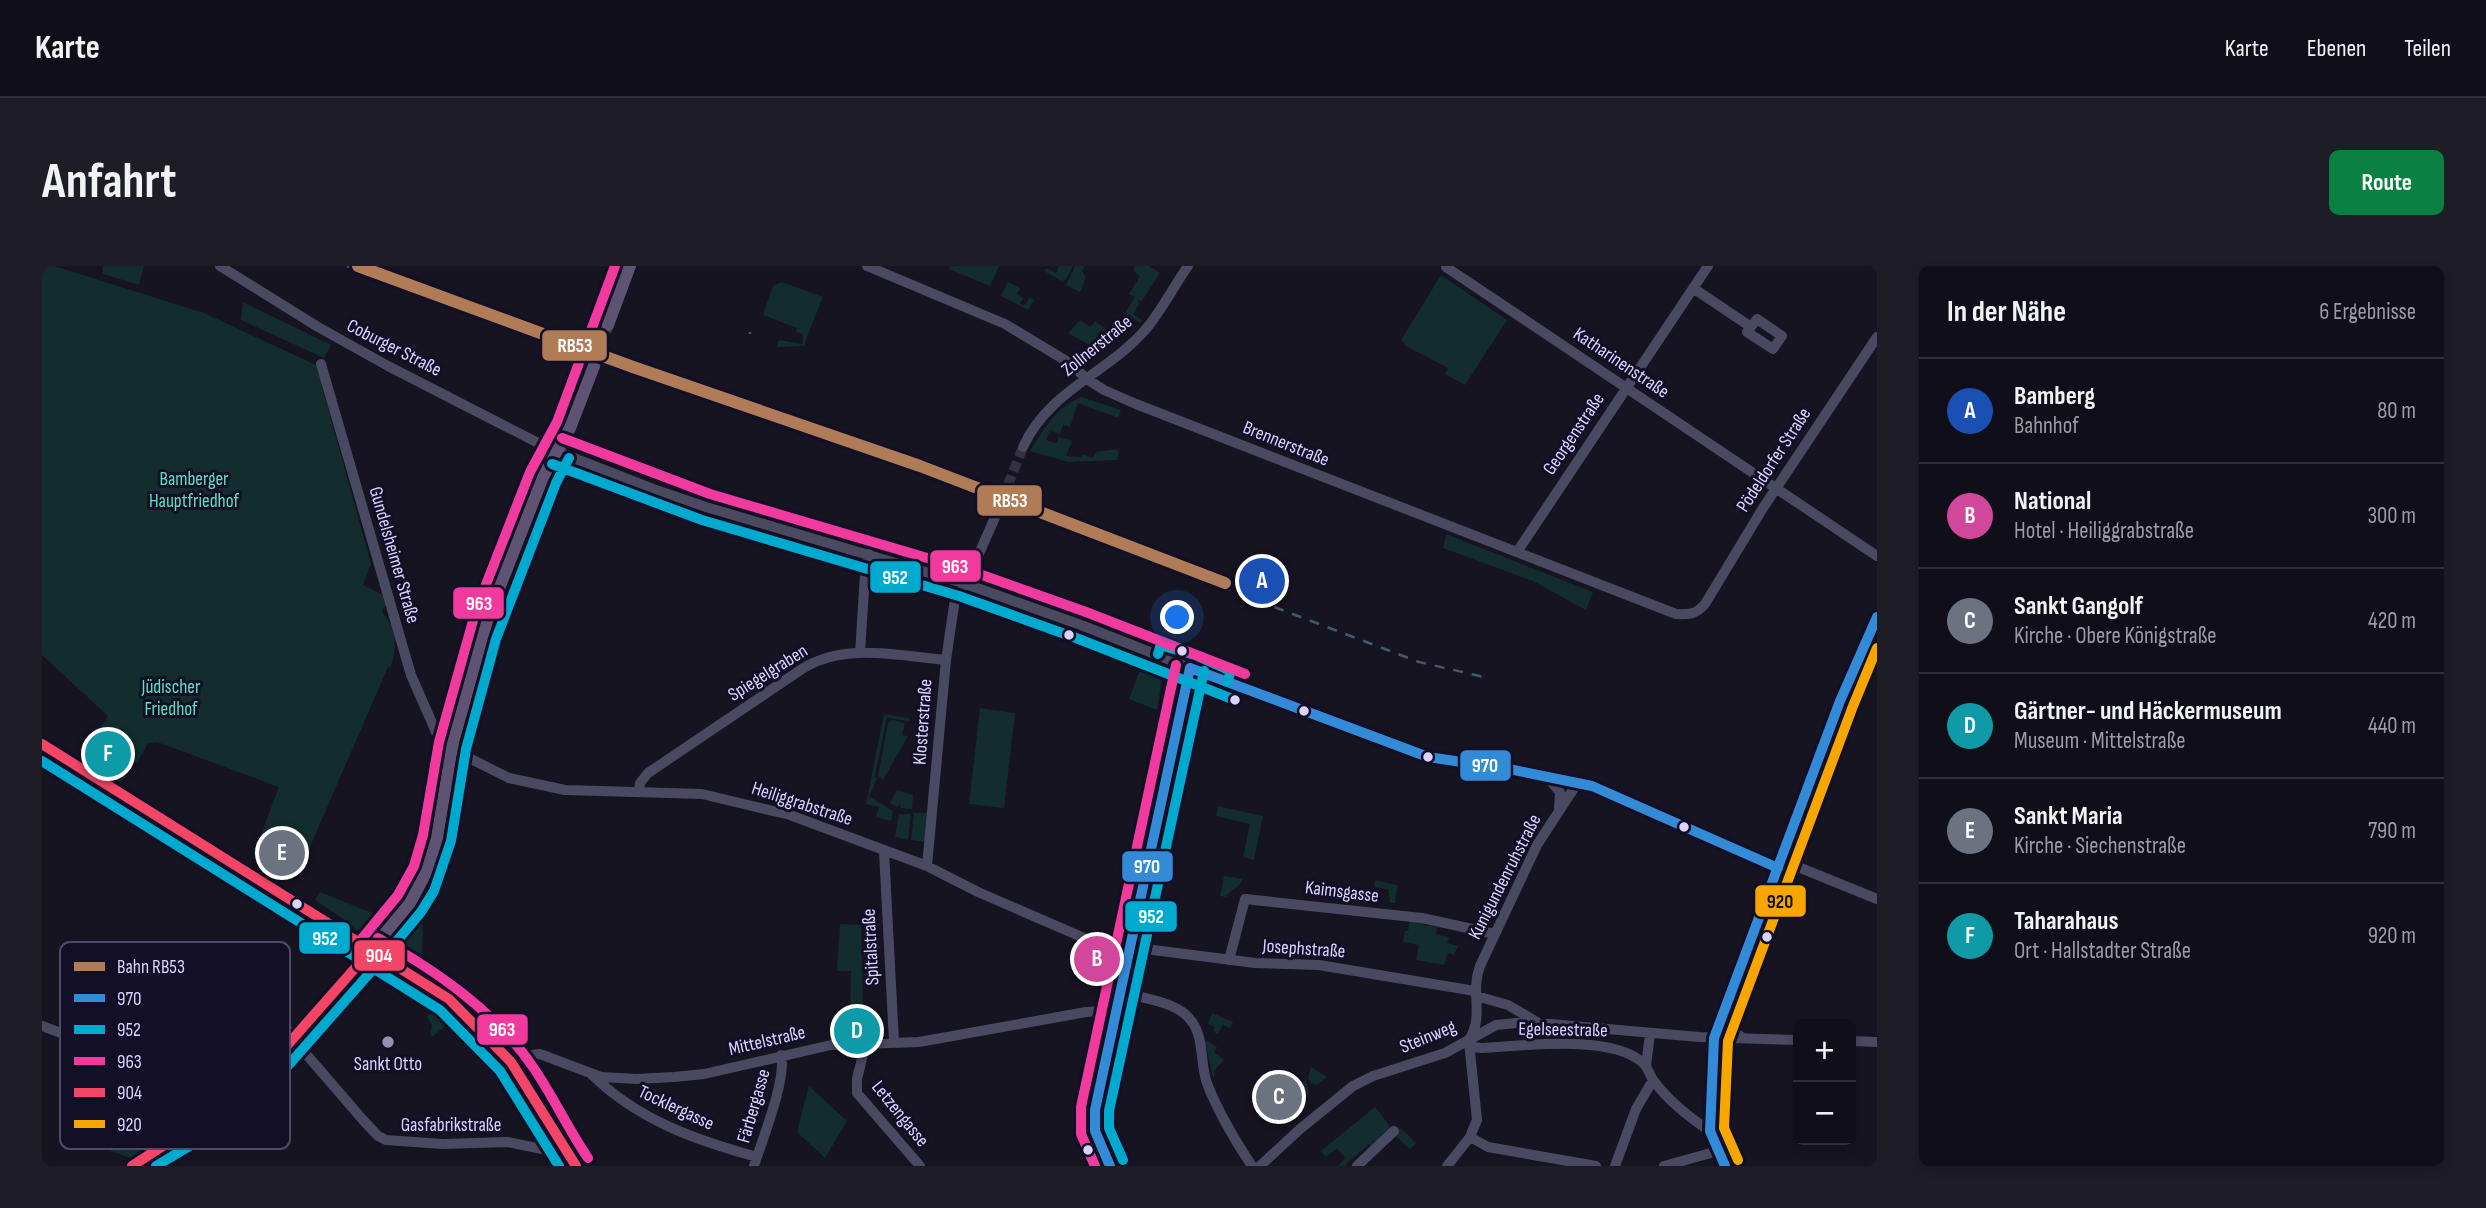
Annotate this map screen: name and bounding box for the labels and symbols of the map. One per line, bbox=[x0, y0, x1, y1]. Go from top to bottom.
street label: Zollnerstraße bbox=[1057, 311, 1137, 381]
street label: Coburger Straße bbox=[343, 314, 445, 382]
street label: Katharinenstraße bbox=[1569, 323, 1673, 403]
line badge: RB53 bbox=[541, 329, 608, 362]
text: RB53 bbox=[557, 335, 593, 358]
street label: Georgenstraße bbox=[1538, 389, 1610, 479]
street label: Pödeldorfer Straße bbox=[1732, 404, 1816, 516]
street label: Brennerstraße bbox=[1239, 416, 1333, 472]
park label: Bamberger Hauptfriedhof bbox=[149, 468, 240, 513]
street label: Gundelsheimer Straße bbox=[363, 484, 425, 626]
line badge: RB53 bbox=[976, 484, 1043, 517]
text: RB53 bbox=[992, 490, 1028, 513]
line badge: 963 bbox=[929, 549, 982, 583]
pin: A bbox=[1239, 555, 1285, 607]
text: 963 bbox=[942, 556, 968, 579]
line badge: 952 bbox=[869, 560, 922, 594]
text: 952 bbox=[882, 567, 908, 590]
line badge: 963 bbox=[452, 586, 505, 620]
text: 963 bbox=[466, 593, 492, 616]
your location bbox=[1160, 600, 1194, 634]
unlabelled marker bbox=[1062, 628, 1076, 642]
street label: Spiegelgraben bbox=[724, 640, 812, 706]
unlabelled marker bbox=[1175, 644, 1189, 658]
park label: Jüdischer Friedhof bbox=[141, 676, 201, 721]
street label: Klosterstraße bbox=[909, 678, 937, 766]
unlabelled marker bbox=[1228, 693, 1242, 707]
unlabelled marker bbox=[1297, 704, 1311, 718]
pin: F bbox=[85, 728, 131, 780]
line badge: 970 bbox=[1459, 749, 1512, 782]
unlabelled marker bbox=[1421, 750, 1435, 764]
text: 970 bbox=[1472, 755, 1498, 778]
street label: Heiliggrabstraße bbox=[749, 777, 855, 831]
street label: Kunigundenruhstraße bbox=[1464, 811, 1546, 943]
unlabelled marker bbox=[1677, 820, 1691, 834]
pin: E bbox=[259, 827, 305, 879]
line badge: 970 bbox=[1121, 850, 1174, 883]
text: 970 bbox=[1134, 856, 1160, 879]
street label: Kaimsgasse bbox=[1304, 876, 1380, 908]
line badge: 920 bbox=[1754, 884, 1807, 918]
text: 920 bbox=[1767, 891, 1793, 914]
unlabelled marker bbox=[290, 897, 304, 911]
line badge: 952 bbox=[1124, 900, 1178, 933]
text: 952 bbox=[1138, 906, 1164, 929]
street label: Spitalstraße bbox=[858, 908, 884, 986]
line badge: 952 bbox=[298, 921, 351, 955]
text: 952 bbox=[312, 928, 338, 951]
unlabelled marker bbox=[1760, 930, 1774, 944]
pin: B bbox=[1074, 933, 1120, 985]
street label: Josephstraße bbox=[1261, 935, 1346, 963]
line badge: 904 bbox=[353, 939, 406, 972]
legend bbox=[60, 942, 290, 1149]
text: 904 bbox=[366, 945, 393, 968]
text: Bahn RB53 bbox=[117, 956, 185, 979]
text: 970 bbox=[117, 988, 141, 1011]
pin: D bbox=[834, 1005, 880, 1057]
line badge: 963 bbox=[476, 1013, 529, 1046]
street label: Steinweg bbox=[1396, 1015, 1460, 1059]
street label: Egelseestraße bbox=[1518, 1018, 1608, 1042]
text: 952 bbox=[117, 1019, 141, 1042]
text: 963 bbox=[489, 1019, 515, 1042]
street label: Mittelstraße bbox=[726, 1021, 808, 1061]
marker: Sankt Otto bbox=[380, 1034, 396, 1050]
text: 963 bbox=[117, 1051, 142, 1074]
place label: Sankt Otto bbox=[354, 1053, 422, 1076]
street label: Färbergasse bbox=[732, 1066, 776, 1146]
pin: C bbox=[1256, 1071, 1302, 1123]
street label: Letzengasse bbox=[866, 1076, 934, 1152]
street label: Tocklergasse bbox=[634, 1080, 718, 1136]
text: 904 bbox=[117, 1082, 142, 1105]
text: 920 bbox=[117, 1114, 142, 1137]
street label: Gasfabrikstraße bbox=[401, 1114, 501, 1137]
unlabelled marker bbox=[1081, 1143, 1095, 1157]

